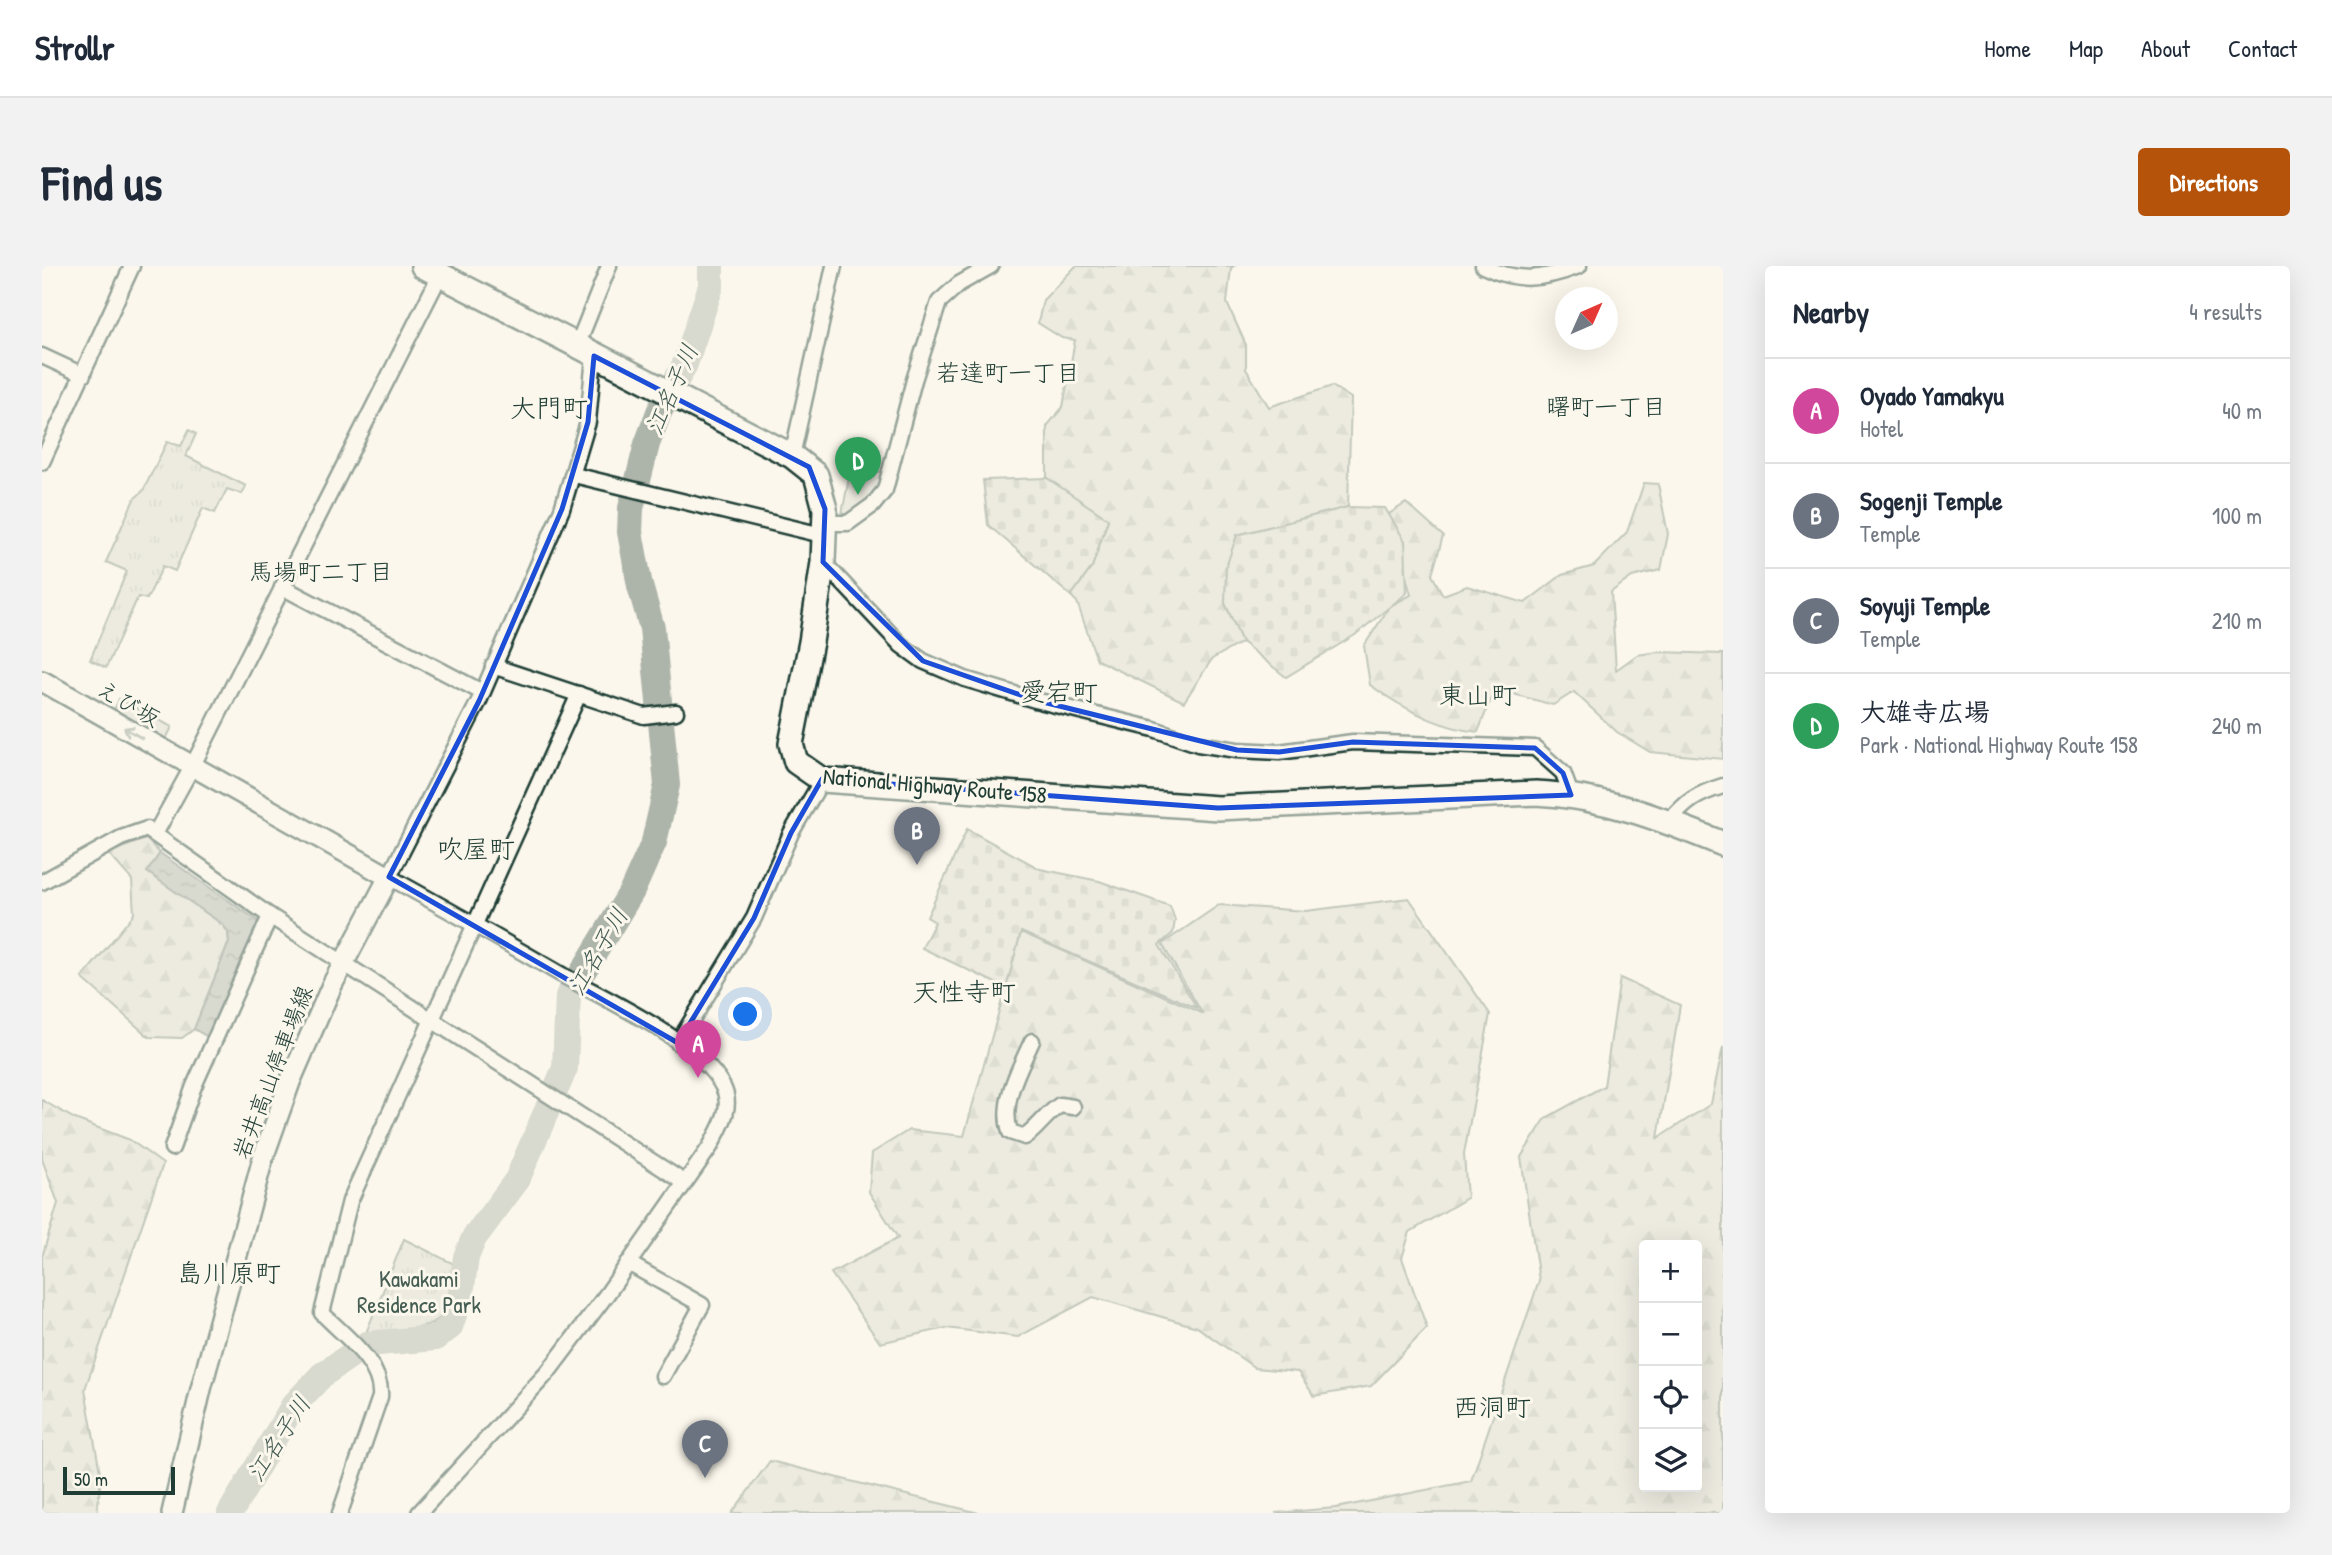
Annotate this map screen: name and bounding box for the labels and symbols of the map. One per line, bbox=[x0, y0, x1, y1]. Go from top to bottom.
north arrow bbox=[1555, 287, 1618, 350]
water label: 江名子川 bbox=[637, 339, 705, 439]
district label: 若達町一丁目 bbox=[936, 356, 1080, 388]
district label: 大門町 bbox=[510, 390, 588, 425]
district label: 曙町一丁目 bbox=[1546, 390, 1666, 422]
pin: D bbox=[835, 437, 881, 495]
district label: 馬場町二丁目 bbox=[249, 555, 393, 587]
street label: えび坂 bbox=[92, 672, 166, 734]
district label: 愛宕町 bbox=[1020, 674, 1098, 709]
district label: 東山町 bbox=[1439, 677, 1517, 712]
one-way arrow bbox=[123, 726, 144, 739]
street label: National Highway Route 158 bbox=[822, 760, 1048, 810]
pin: B bbox=[894, 807, 940, 865]
district label: 吹屋町 bbox=[437, 831, 515, 866]
water label: 江名子川 bbox=[559, 901, 635, 1001]
district label: 天性寺町 bbox=[912, 974, 1016, 1009]
street label: 岩井高山停車場線 bbox=[225, 981, 319, 1163]
your location bbox=[728, 997, 762, 1031]
pin: A bbox=[675, 1020, 721, 1078]
district label: 島川原町 bbox=[177, 1255, 281, 1290]
park label: Kawakami Residence Park bbox=[357, 1263, 481, 1320]
water label: 江名子川 bbox=[238, 1389, 318, 1487]
district label: 西洞町 bbox=[1453, 1389, 1531, 1424]
pin: C bbox=[682, 1420, 728, 1478]
scale bar bbox=[63, 1464, 175, 1496]

